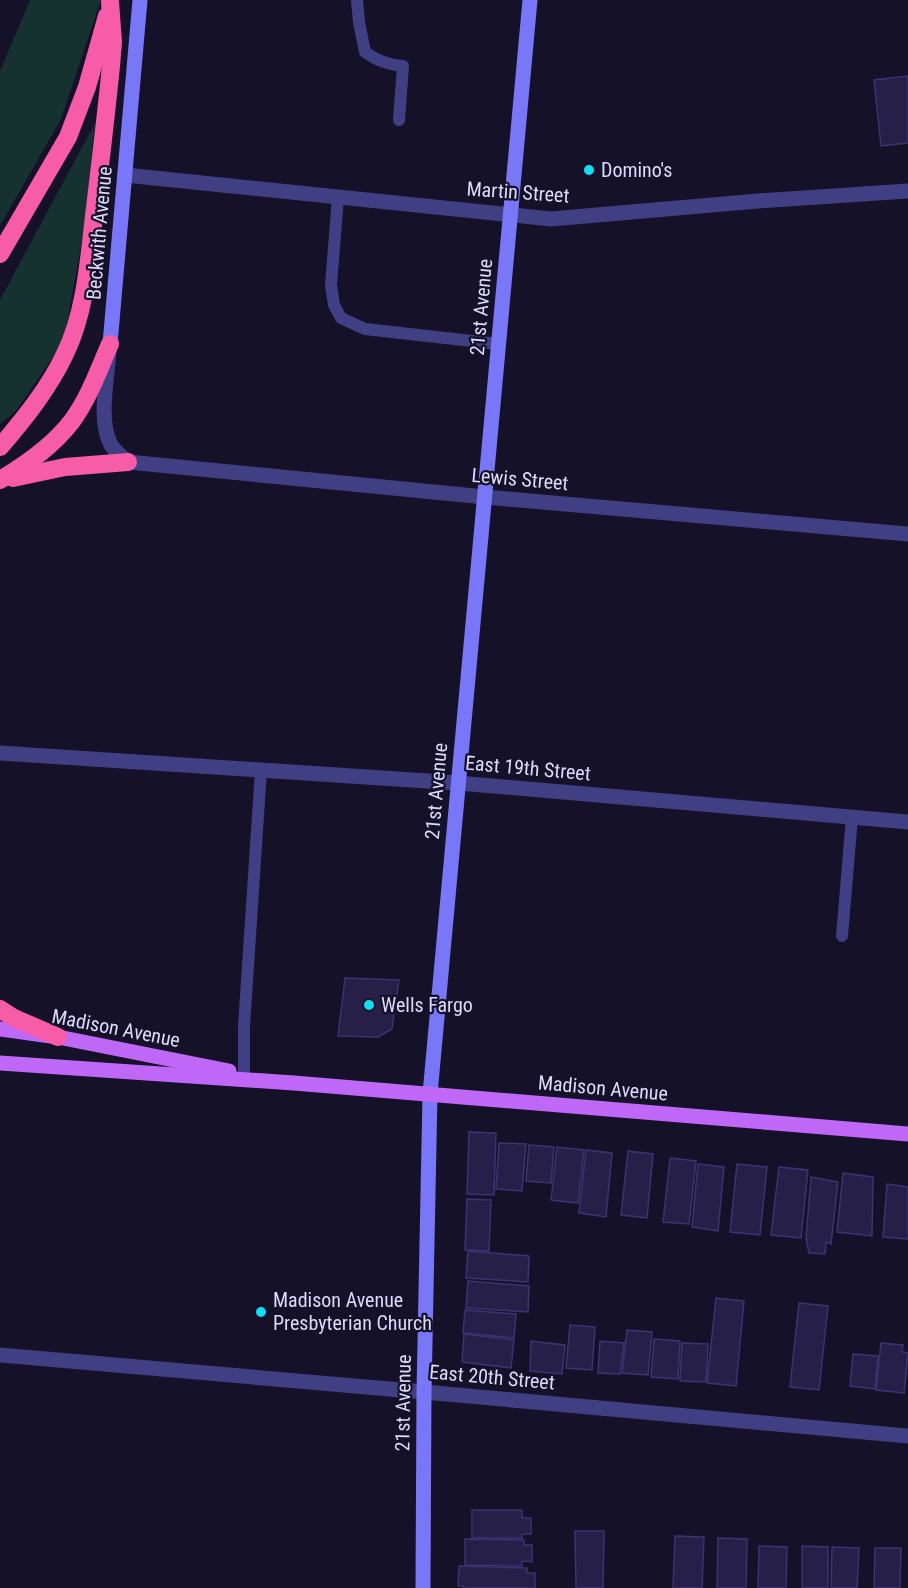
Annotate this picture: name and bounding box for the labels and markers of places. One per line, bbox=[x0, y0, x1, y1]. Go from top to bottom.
place label: Domino's bbox=[601, 158, 672, 182]
marker: Domino's bbox=[582, 163, 596, 177]
place label: Wells Fargo bbox=[381, 993, 473, 1017]
marker: Wells Fargo bbox=[362, 998, 376, 1012]
place label: Madison Avenue Presbyterian Church bbox=[273, 1288, 432, 1335]
marker: Madison Avenue Presbyterian Church bbox=[254, 1305, 268, 1319]

